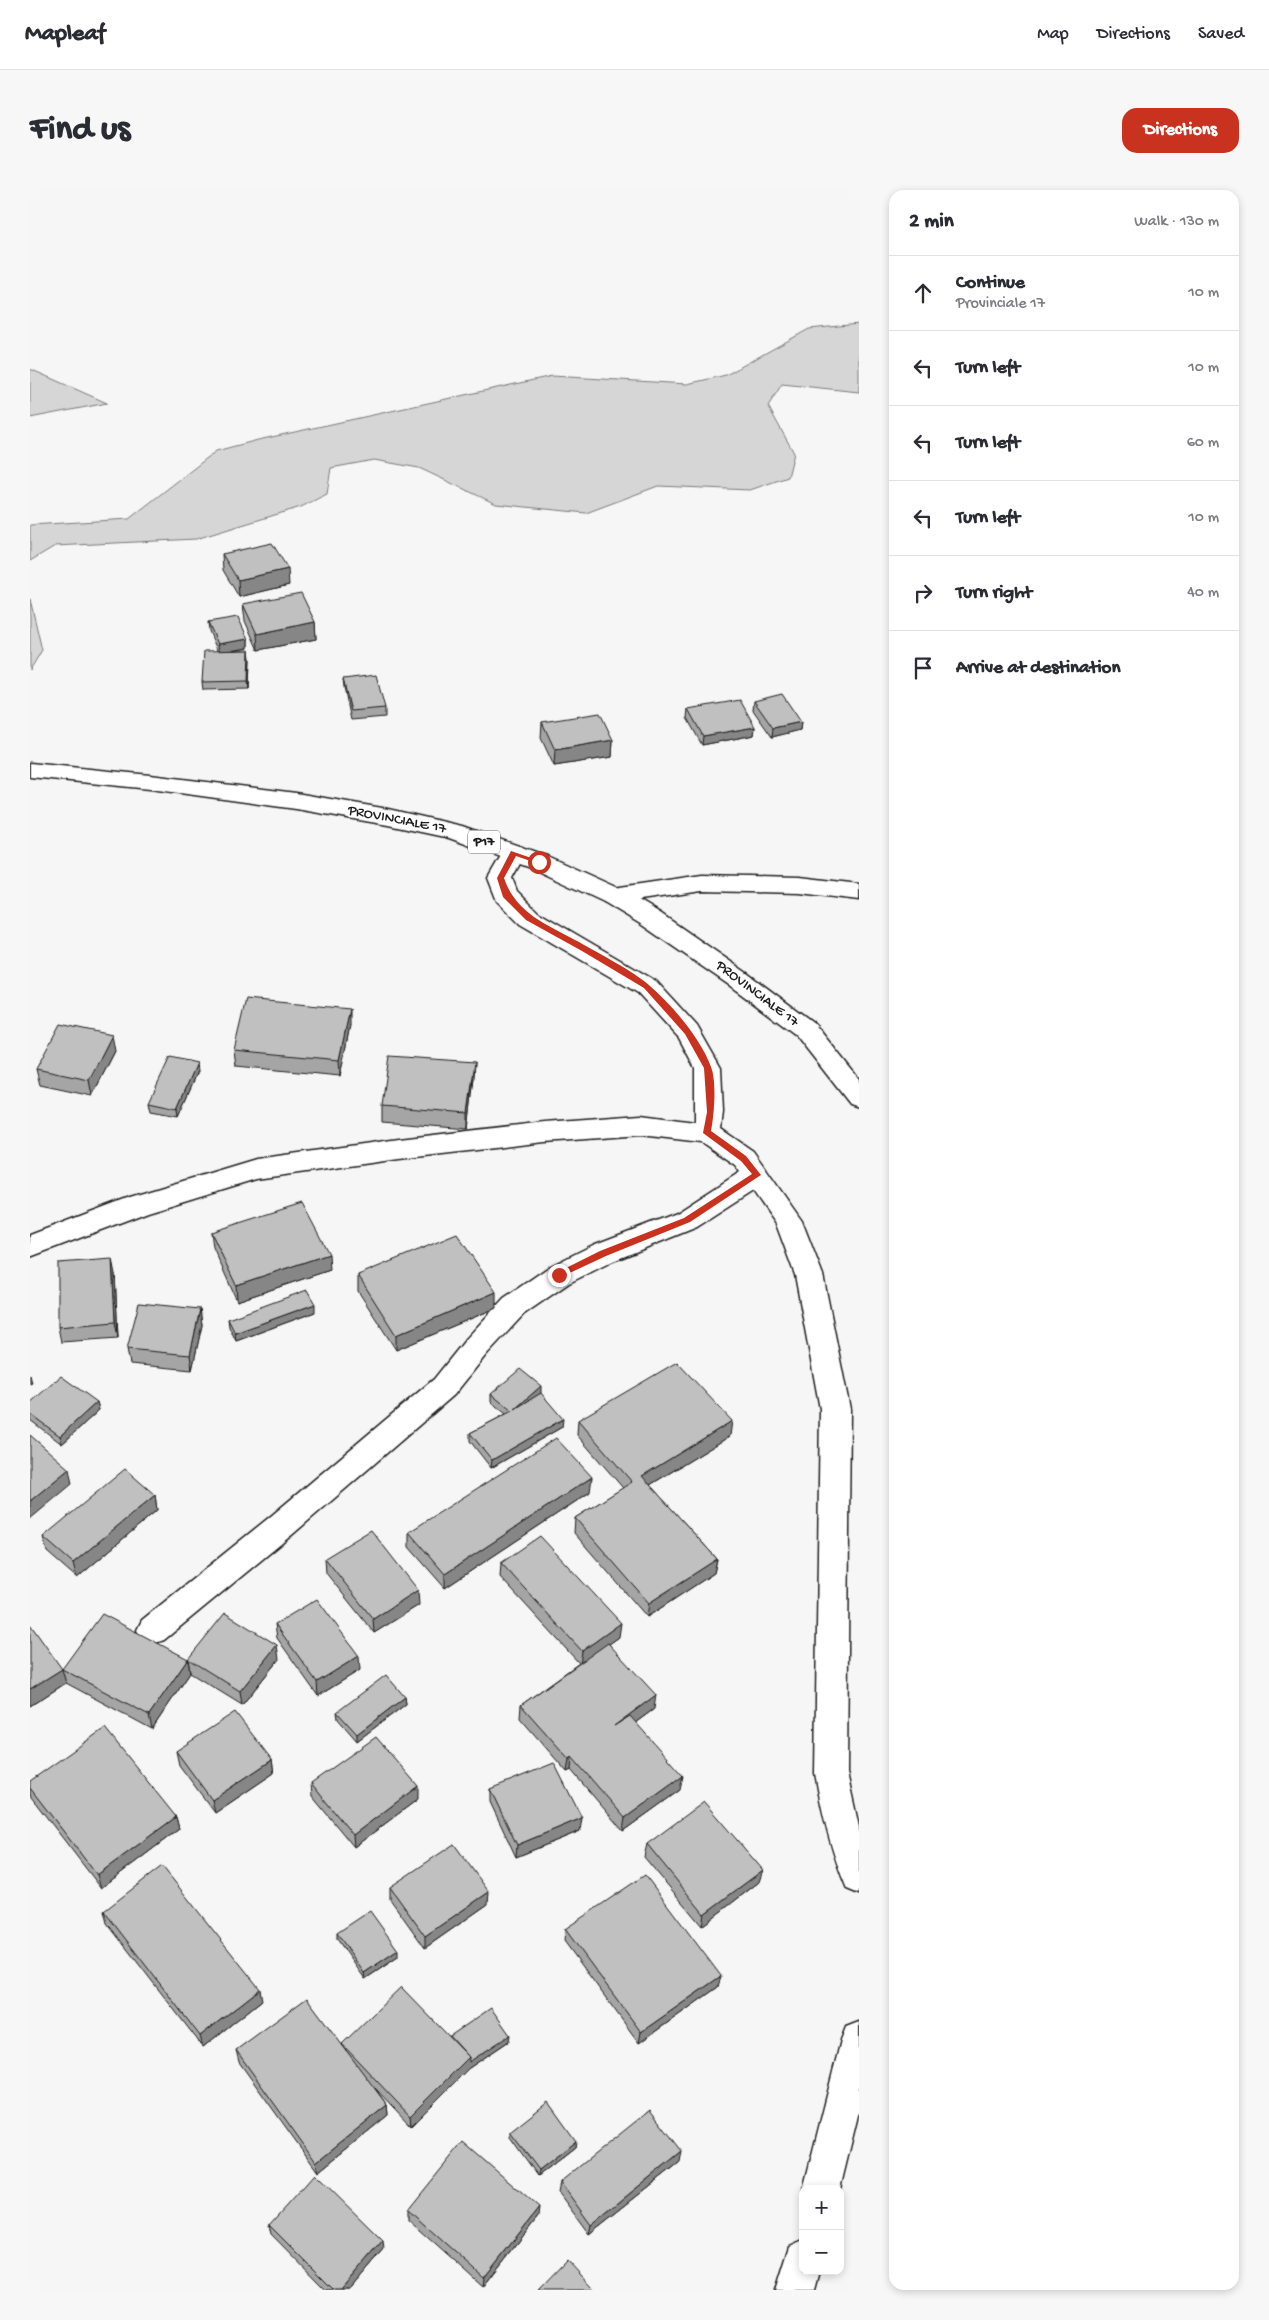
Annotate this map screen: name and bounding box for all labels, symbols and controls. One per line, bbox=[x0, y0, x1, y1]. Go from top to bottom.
text: Mapleaf bbox=[25, 20, 105, 49]
text: Map bbox=[1037, 24, 1069, 45]
text: Directions bbox=[1097, 24, 1170, 45]
text: Saved bbox=[1198, 24, 1244, 45]
button: Directions bbox=[1122, 108, 1239, 153]
text: Find us bbox=[30, 110, 130, 151]
text: 2 min bbox=[909, 210, 954, 235]
text: Walk · 130 m bbox=[1134, 213, 1219, 232]
text: Continue bbox=[956, 272, 1025, 295]
icon: ahead bbox=[909, 279, 937, 307]
text: 10 m bbox=[1188, 284, 1219, 303]
text: Provinciale 17 bbox=[956, 295, 1045, 314]
icon: left bbox=[909, 354, 937, 382]
text: Turn left bbox=[956, 357, 1020, 380]
text: 10 m bbox=[1188, 359, 1219, 378]
icon: left bbox=[909, 429, 937, 457]
text: Turn left bbox=[956, 432, 1020, 455]
text: 60 m bbox=[1187, 434, 1219, 453]
icon: left bbox=[909, 504, 937, 532]
text: Turn left bbox=[956, 507, 1020, 530]
text: 10 m bbox=[1188, 509, 1219, 528]
icon: right bbox=[909, 579, 937, 607]
text: Turn right bbox=[956, 582, 1032, 605]
text: 40 m bbox=[1187, 584, 1219, 603]
icon: arrive bbox=[909, 654, 937, 682]
text: Arrive at destination bbox=[956, 657, 1120, 680]
street label: PROVINCIALE 17 bbox=[345, 801, 449, 839]
road number: P17 bbox=[468, 830, 500, 854]
route start bbox=[528, 851, 551, 874]
street label: PROVINCIALE 17 bbox=[711, 956, 803, 1032]
route end bbox=[548, 1264, 571, 1287]
map controls bbox=[799, 2185, 844, 2275]
button: + bbox=[799, 2185, 844, 2230]
button: − bbox=[799, 2230, 844, 2275]

